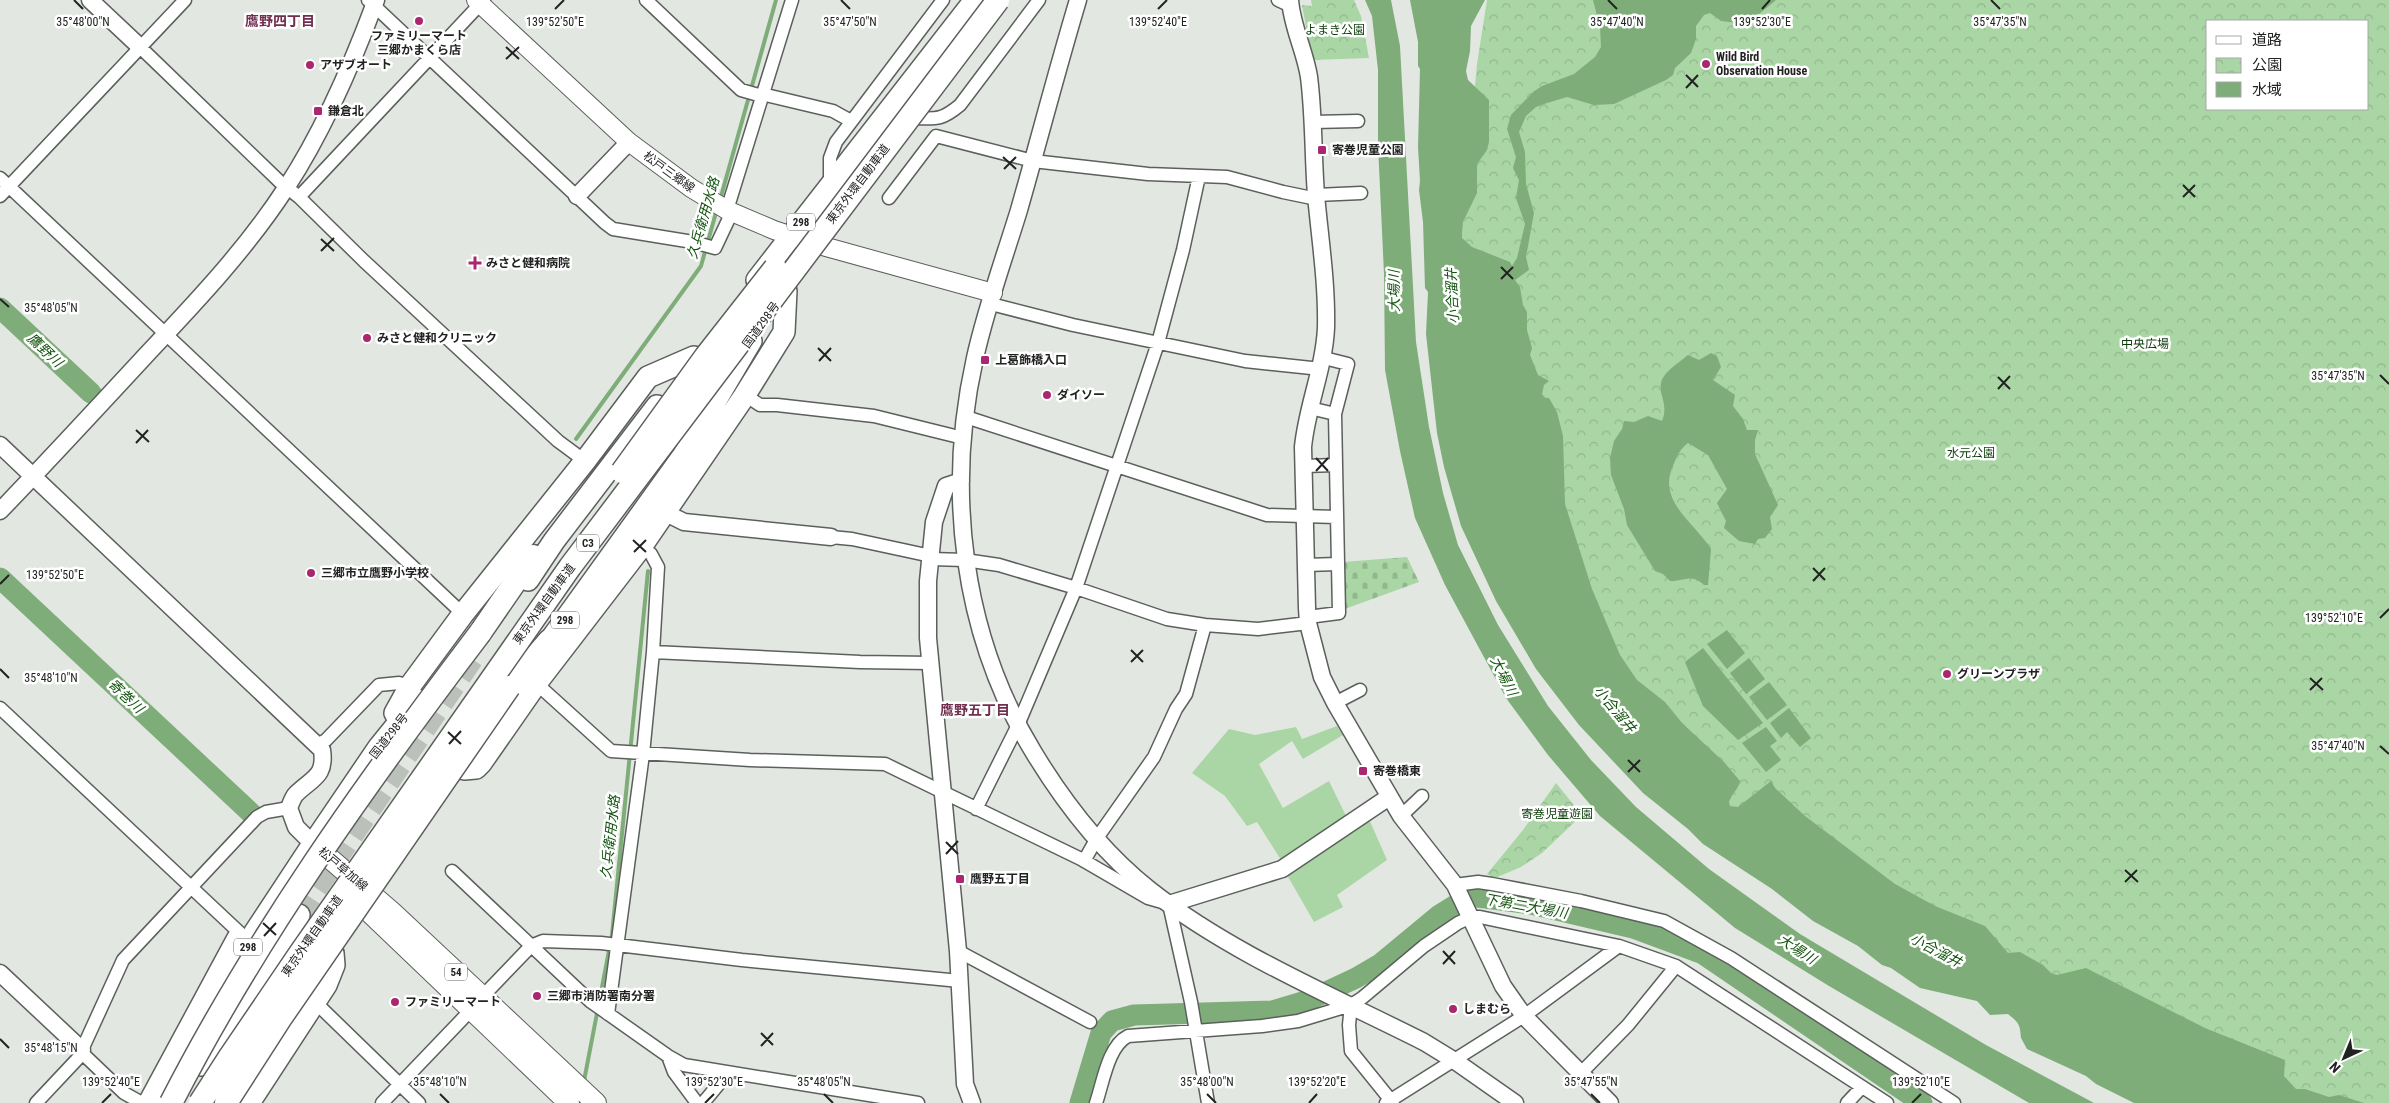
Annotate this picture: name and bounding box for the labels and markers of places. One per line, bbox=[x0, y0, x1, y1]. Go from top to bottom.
marker: ファミリーマート 三郷かまくら店 bbox=[413, 15, 425, 27]
place label: ファミリーマート 三郷かまくら店 bbox=[371, 29, 467, 57]
place label: Wild Bird Observation House bbox=[1716, 50, 1807, 78]
place label: アザブオート bbox=[320, 58, 392, 72]
marker: Wild Bird Observation House bbox=[1700, 58, 1712, 70]
marker: アザブオート bbox=[304, 59, 316, 71]
place label: 鎌倉北 bbox=[328, 104, 364, 118]
marker: 鎌倉北 bbox=[312, 105, 324, 117]
place label: 寄巻児童公園 bbox=[1332, 143, 1404, 157]
marker: 寄巻児童公園 bbox=[1316, 144, 1328, 156]
marker: みさと健和病院 bbox=[468, 256, 482, 270]
place label: みさと健和病院 bbox=[486, 256, 570, 270]
place label: みさと健和クリニック bbox=[377, 331, 497, 345]
marker: みさと健和クリニック bbox=[361, 332, 373, 344]
place label: 上葛飾橋入口 bbox=[995, 353, 1067, 367]
marker: 上葛飾橋入口 bbox=[979, 354, 991, 366]
place label: ダイソー bbox=[1057, 388, 1105, 402]
marker: ダイソー bbox=[1041, 389, 1053, 401]
place label: 三郷市立鷹野小学校 bbox=[321, 566, 429, 580]
marker: 三郷市立鷹野小学校 bbox=[305, 567, 317, 579]
place label: グリーンプラザ bbox=[1957, 667, 2040, 681]
marker: グリーンプラザ bbox=[1941, 668, 1953, 680]
place label: 寄巻橋東 bbox=[1373, 764, 1421, 778]
marker: 寄巻橋東 bbox=[1357, 765, 1369, 777]
place label: 鷹野五丁目 bbox=[970, 872, 1030, 886]
marker: 鷹野五丁目 bbox=[954, 873, 966, 885]
place label: 三郷市消防署南分署 bbox=[547, 989, 655, 1003]
marker: 三郷市消防署南分署 bbox=[531, 990, 543, 1002]
place label: ファミリーマート bbox=[405, 995, 501, 1009]
marker: ファミリーマート bbox=[389, 996, 401, 1008]
place label: しまむら bbox=[1463, 1002, 1511, 1016]
marker: しまむら bbox=[1447, 1003, 1459, 1015]

